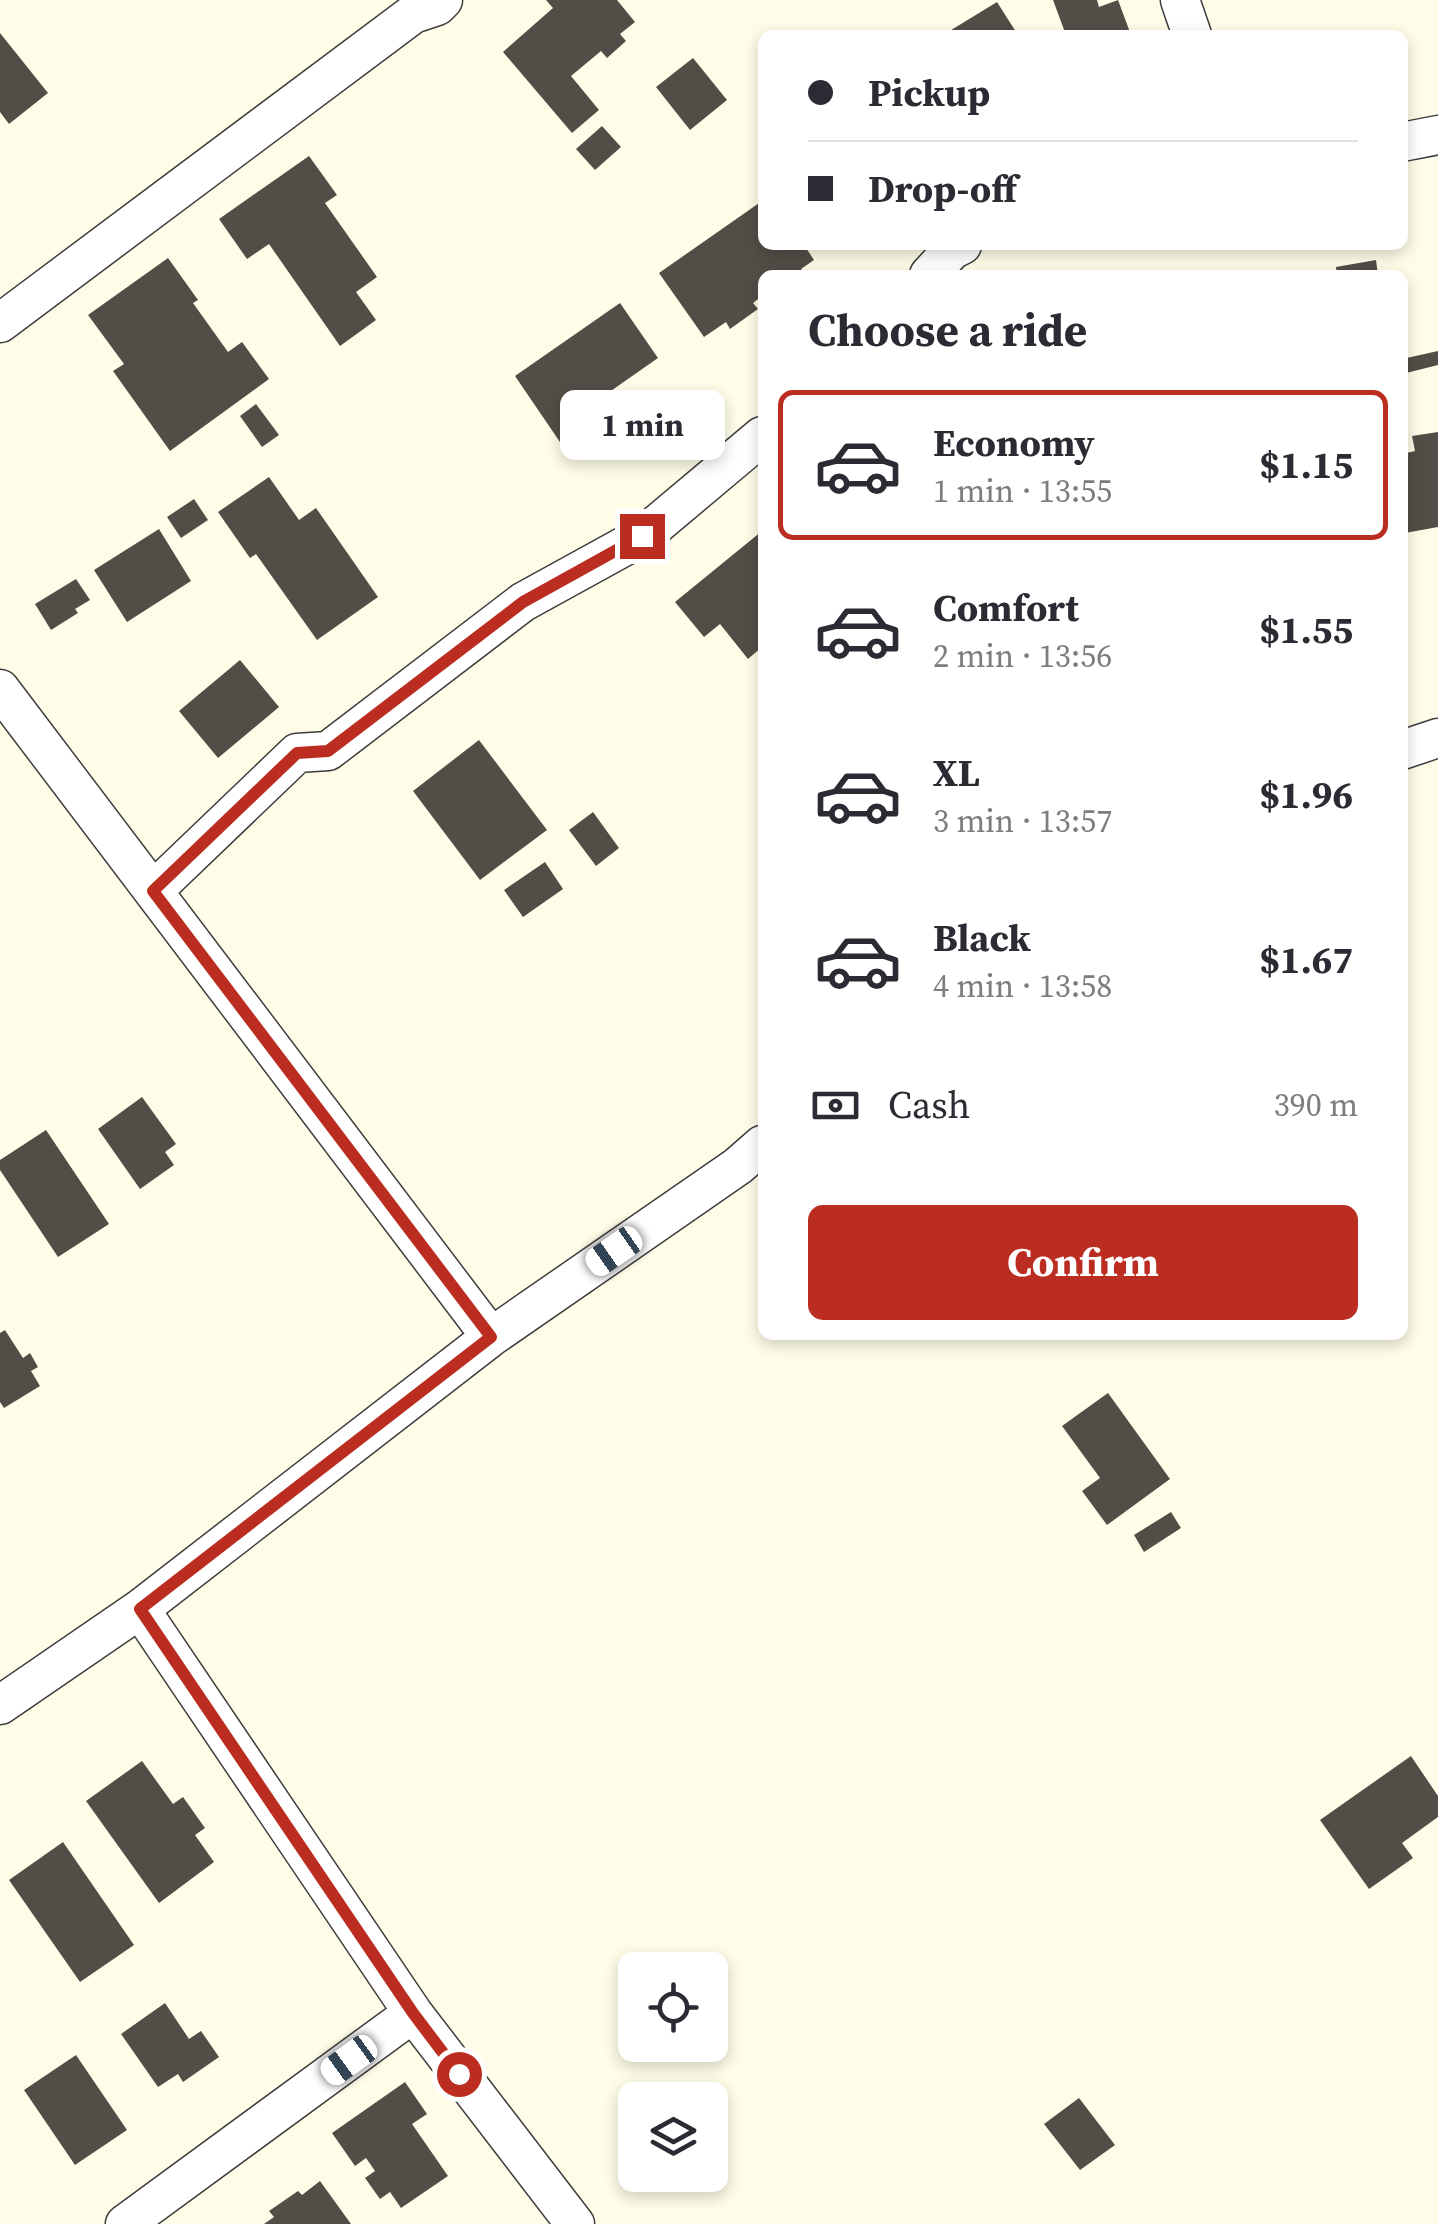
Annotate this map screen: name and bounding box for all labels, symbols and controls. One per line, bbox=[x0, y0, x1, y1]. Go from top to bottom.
text: Pickup bbox=[868, 67, 990, 119]
text: Drop-off bbox=[868, 163, 1017, 215]
text: Choose a ride bbox=[808, 299, 1087, 361]
callout: 1 min bbox=[560, 391, 724, 461]
text: 1 min bbox=[601, 403, 684, 447]
text: Economy bbox=[933, 417, 1095, 469]
icon: car bbox=[813, 420, 903, 510]
text: $1.15 bbox=[1259, 439, 1353, 491]
text: 1 min · 13:55 bbox=[933, 469, 1112, 513]
route end bbox=[620, 514, 665, 559]
text: Comfort bbox=[933, 582, 1079, 634]
icon: car bbox=[813, 585, 903, 675]
text: $1.55 bbox=[1259, 604, 1353, 656]
text: 2 min · 13:56 bbox=[933, 634, 1112, 678]
text: XL bbox=[933, 747, 980, 799]
icon: car bbox=[813, 750, 903, 840]
text: $1.96 bbox=[1259, 769, 1353, 821]
text: 3 min · 13:57 bbox=[933, 799, 1112, 843]
text: Black bbox=[933, 912, 1031, 964]
icon: car bbox=[813, 915, 903, 1005]
text: $1.67 bbox=[1259, 934, 1353, 986]
text: 4 min · 13:58 bbox=[933, 964, 1112, 1008]
icon: cash bbox=[808, 1078, 863, 1133]
text: Cash bbox=[888, 1079, 970, 1131]
text: 390 m bbox=[1274, 1083, 1358, 1127]
button: Confirm bbox=[808, 1205, 1358, 1320]
car bbox=[581, 1222, 647, 1280]
map controls bbox=[618, 1952, 728, 2192]
button: locate bbox=[618, 1952, 728, 2062]
car bbox=[316, 2030, 382, 2090]
route start bbox=[437, 2052, 482, 2097]
button: layers bbox=[618, 2082, 728, 2192]

